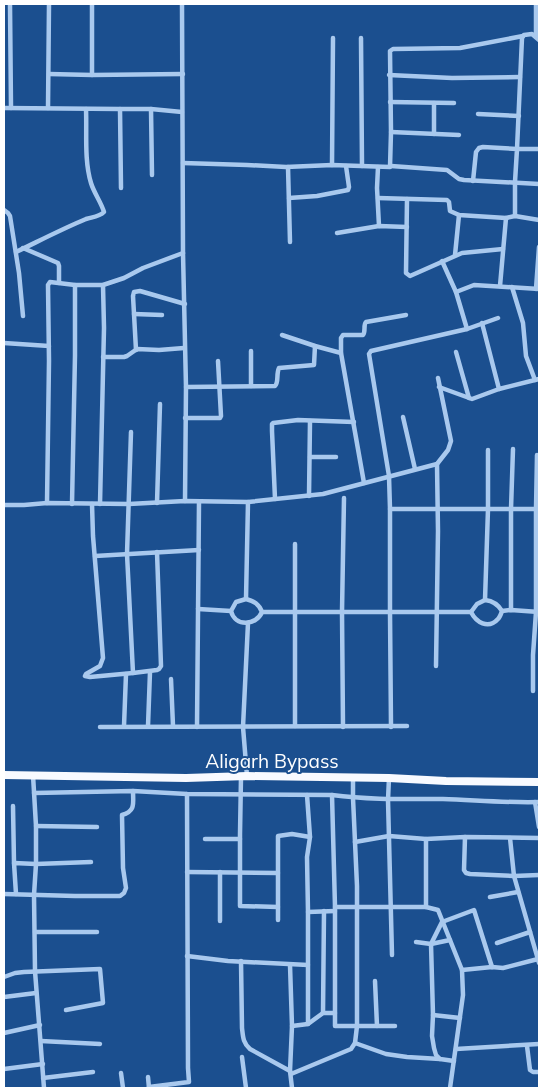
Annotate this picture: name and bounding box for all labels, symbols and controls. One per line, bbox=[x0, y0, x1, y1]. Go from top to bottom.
street label: Aligarh Bypass bbox=[205, 749, 339, 773]

